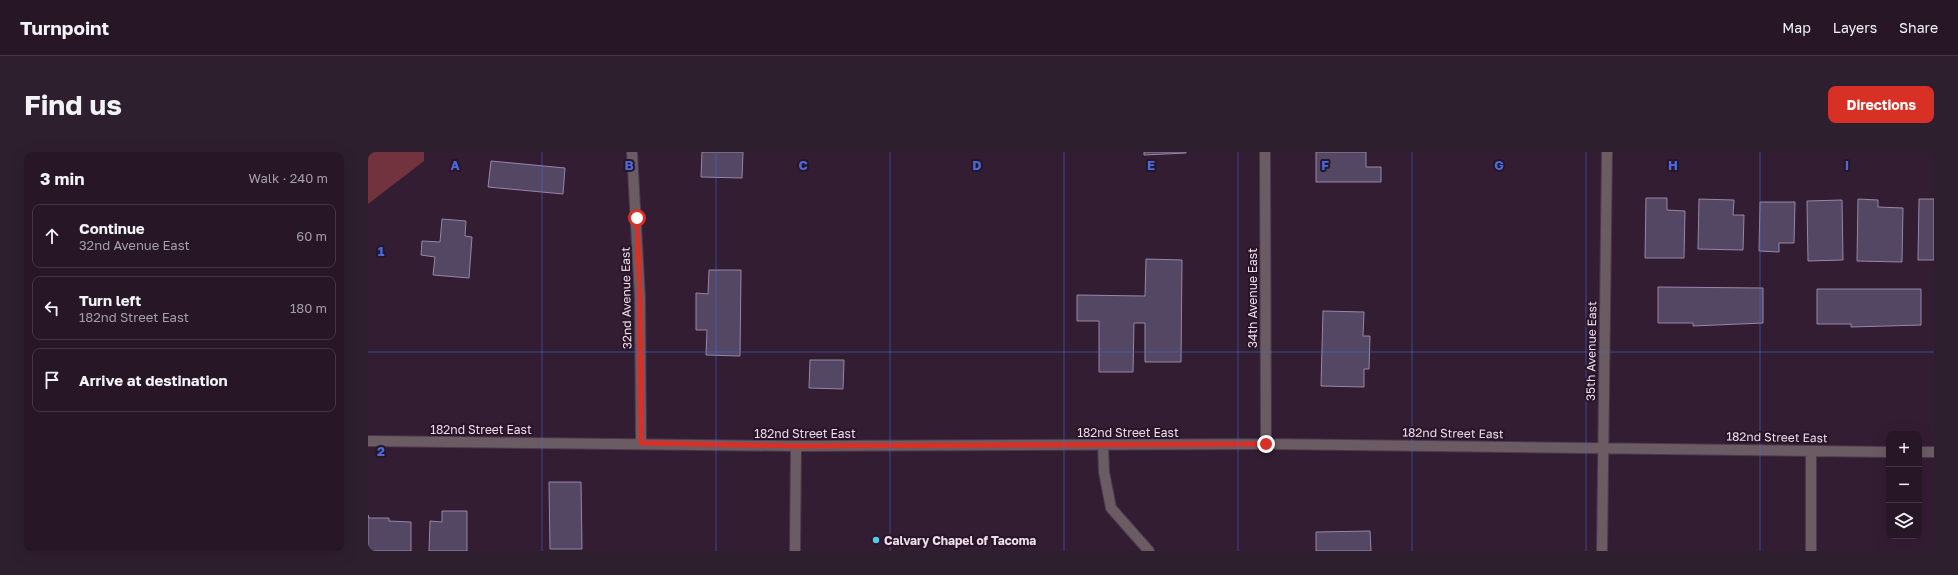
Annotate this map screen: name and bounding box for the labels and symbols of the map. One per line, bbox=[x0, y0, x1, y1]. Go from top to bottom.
text: A bbox=[450, 157, 460, 173]
text: B bbox=[624, 157, 634, 173]
text: C bbox=[798, 157, 808, 173]
text: D bbox=[972, 157, 982, 173]
text: E bbox=[1147, 157, 1155, 173]
text: F bbox=[1321, 157, 1329, 173]
text: G bbox=[1494, 157, 1504, 173]
text: H bbox=[1668, 157, 1678, 173]
text: I bbox=[1845, 157, 1849, 173]
route start bbox=[628, 209, 646, 227]
text: 1 bbox=[378, 243, 385, 259]
street label: 32nd Avenue East bbox=[618, 247, 634, 349]
street label: 34th Avenue East bbox=[1245, 248, 1260, 348]
street label: 35th Avenue East bbox=[1583, 301, 1599, 401]
street label: 182nd Street East bbox=[430, 422, 532, 437]
street label: 182nd Street East bbox=[1077, 425, 1179, 440]
street label: 182nd Street East bbox=[1402, 425, 1504, 441]
street label: 182nd Street East bbox=[754, 426, 856, 441]
street label: 182nd Street East bbox=[1726, 429, 1828, 445]
route end bbox=[1257, 435, 1275, 453]
text: 2 bbox=[377, 443, 385, 459]
place label: Calvary Chapel of Tacoma bbox=[884, 533, 1036, 548]
marker: Calvary Chapel of Tacoma bbox=[871, 535, 881, 545]

